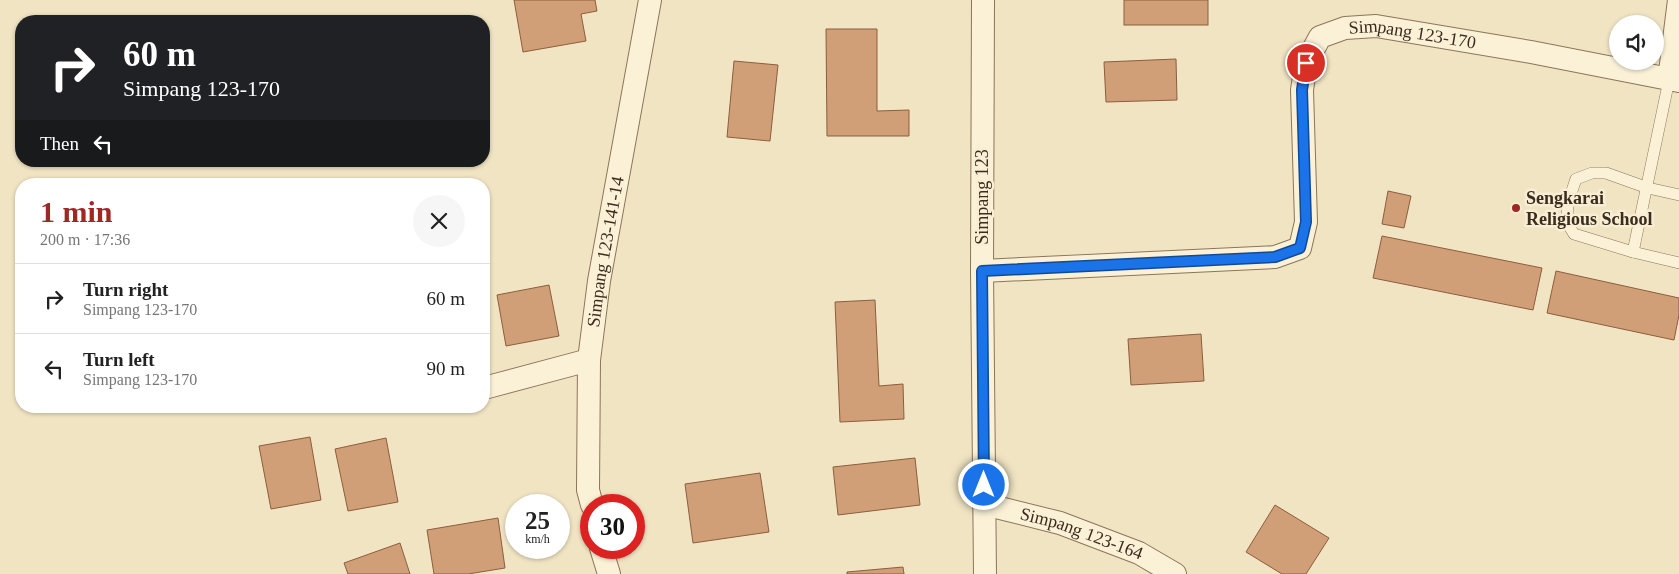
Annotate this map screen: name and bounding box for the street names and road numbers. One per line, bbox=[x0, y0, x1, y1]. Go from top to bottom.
street label: Simpang 123-170 bbox=[1348, 16, 1477, 53]
street label: Simpang 123 bbox=[972, 149, 992, 245]
street label: Simpang 123-141-14 bbox=[583, 175, 628, 328]
street label: Simpang 123-164 bbox=[1018, 503, 1146, 564]

